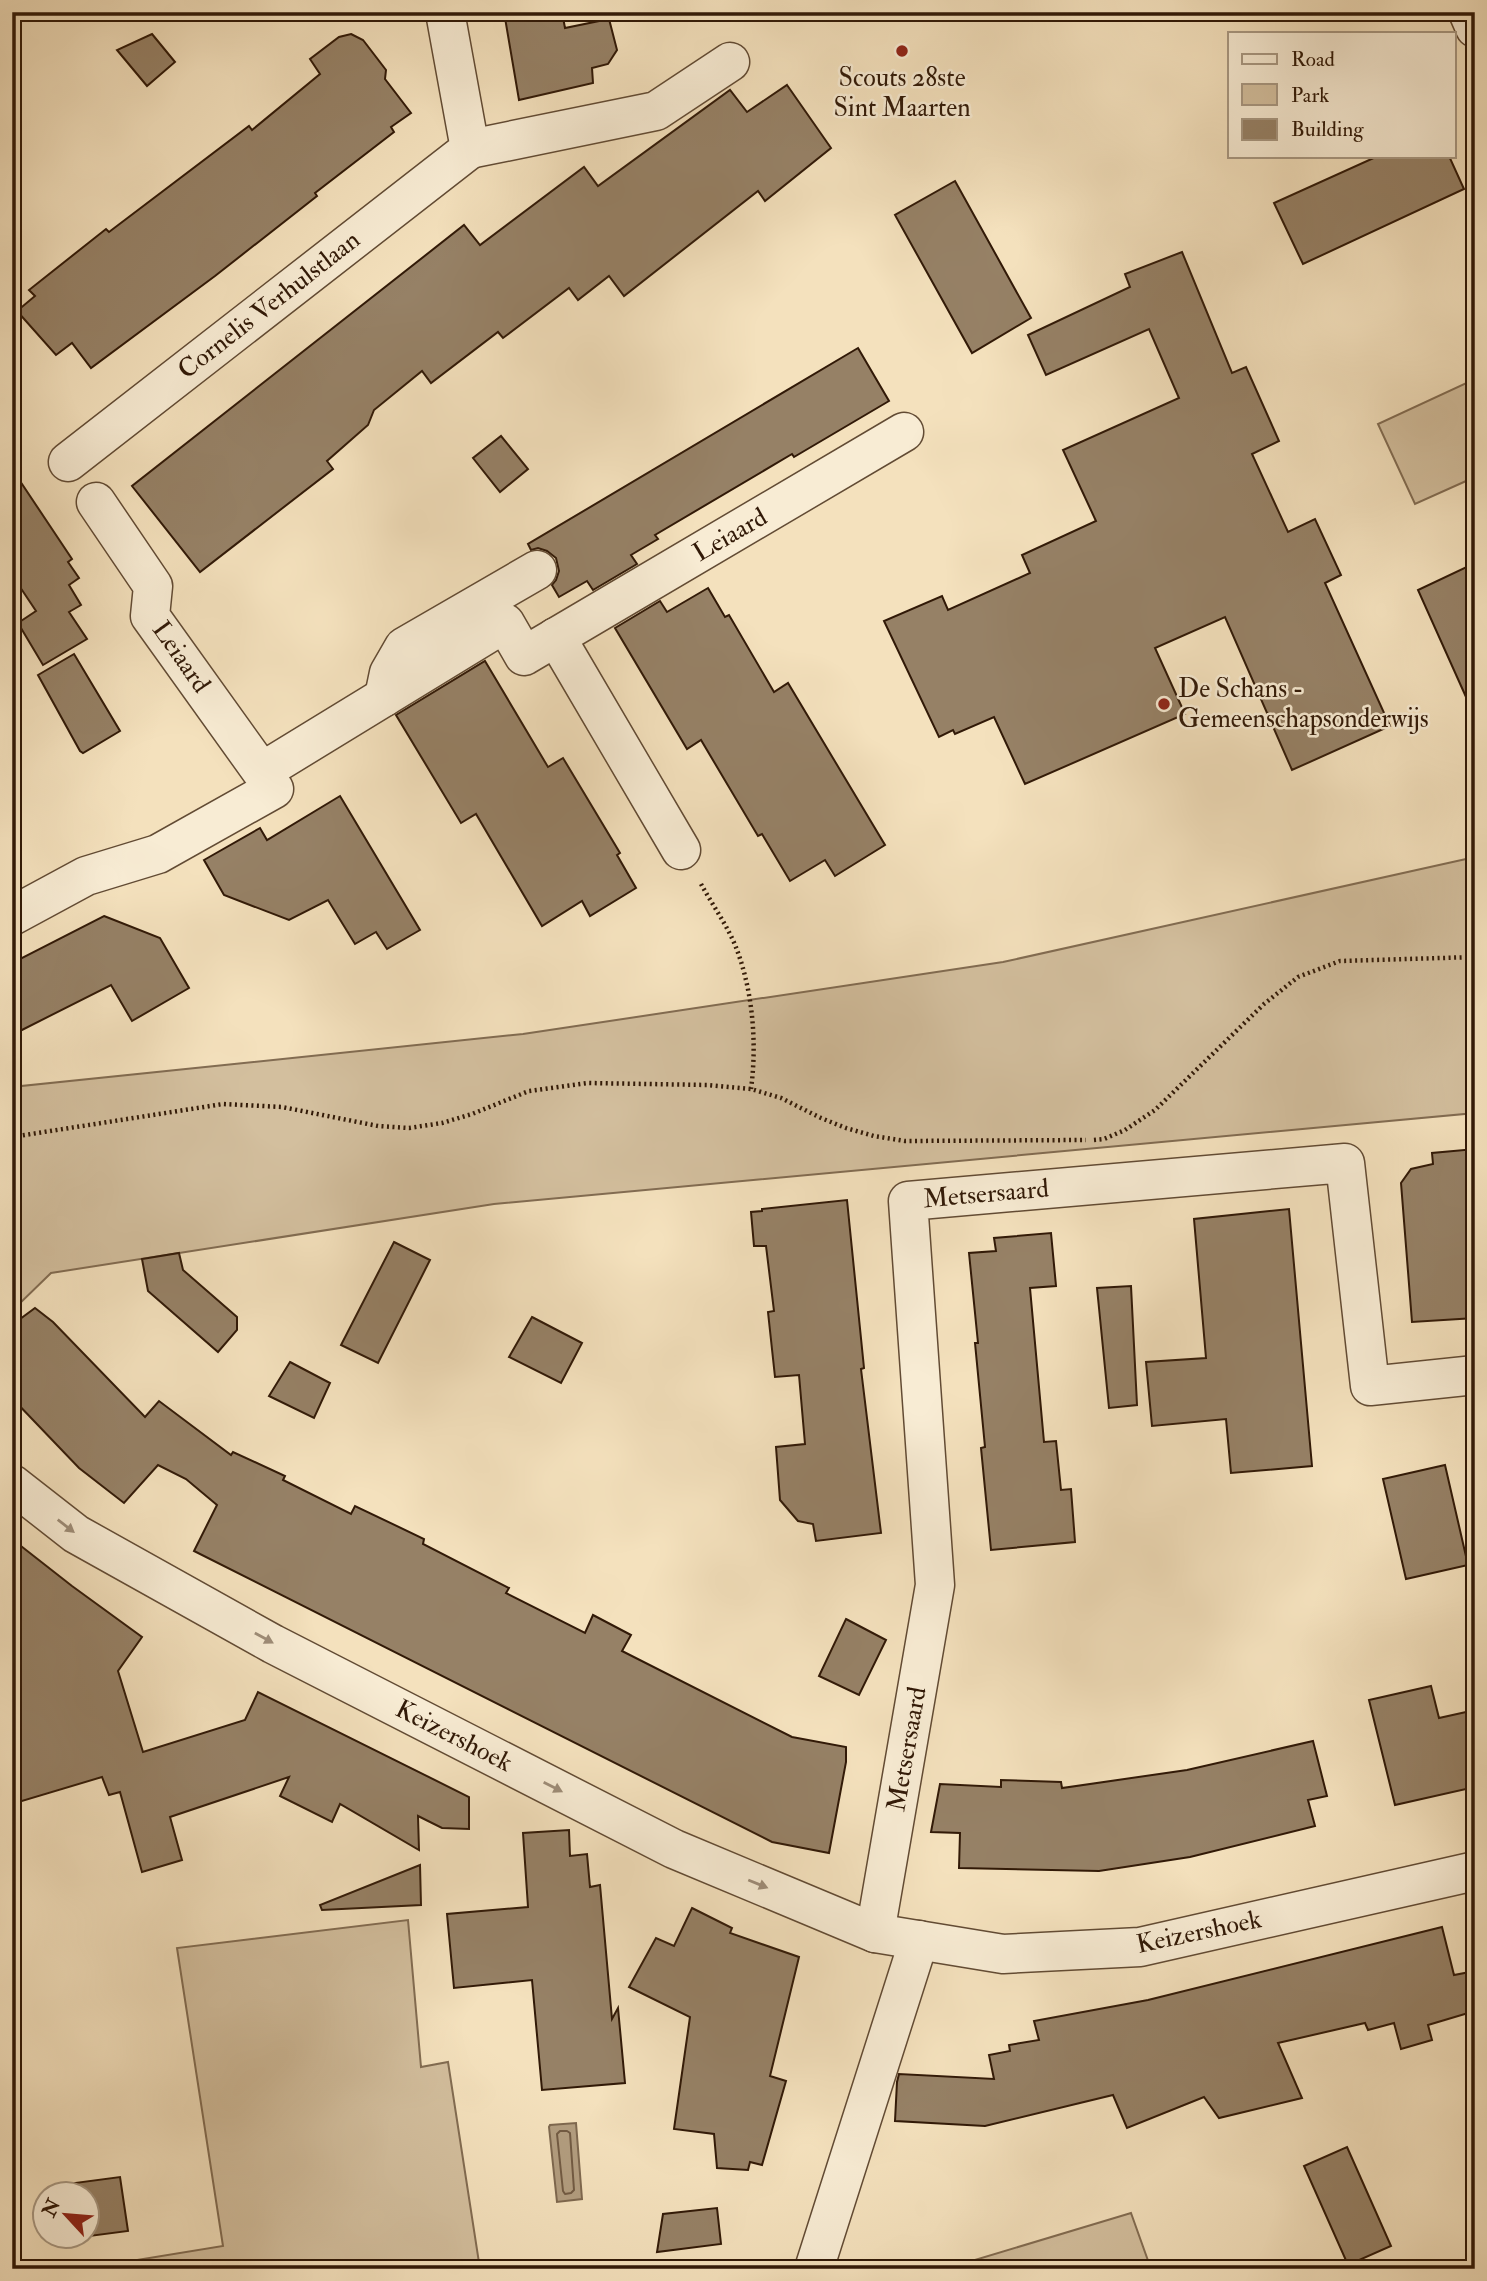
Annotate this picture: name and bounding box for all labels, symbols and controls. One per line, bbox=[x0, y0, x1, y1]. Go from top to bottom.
legend bbox=[1228, 32, 1456, 158]
marker: Scouts 28ste Sint Maarten bbox=[894, 43, 910, 59]
text: Road bbox=[1291, 46, 1336, 73]
place label: Scouts 28ste Sint Maarten bbox=[833, 62, 971, 124]
text: Park bbox=[1291, 82, 1329, 109]
text: Building bbox=[1291, 116, 1364, 143]
street label: Cornelis Verhulstlaan bbox=[171, 224, 367, 386]
street label: Leiaard bbox=[687, 501, 773, 569]
street label: Leiaard bbox=[145, 615, 217, 699]
place label: De Schans - Gemeenschapsonderwijs bbox=[1178, 673, 1429, 736]
marker: De Schans - Gemeenschapsonderwijs bbox=[1156, 696, 1172, 712]
street label: Metsersaard bbox=[922, 1173, 1050, 1215]
one-way arrow bbox=[57, 1518, 75, 1532]
one-way arrow bbox=[254, 1632, 273, 1644]
street label: Metsersaard bbox=[880, 1684, 934, 1814]
street label: Keizershoek bbox=[390, 1693, 518, 1779]
one-way arrow bbox=[543, 1781, 563, 1793]
one-way arrow bbox=[748, 1879, 769, 1890]
street label: Keizershoek bbox=[1134, 1903, 1265, 1961]
north arrow bbox=[32, 2180, 102, 2250]
text: N bbox=[37, 2194, 67, 2222]

